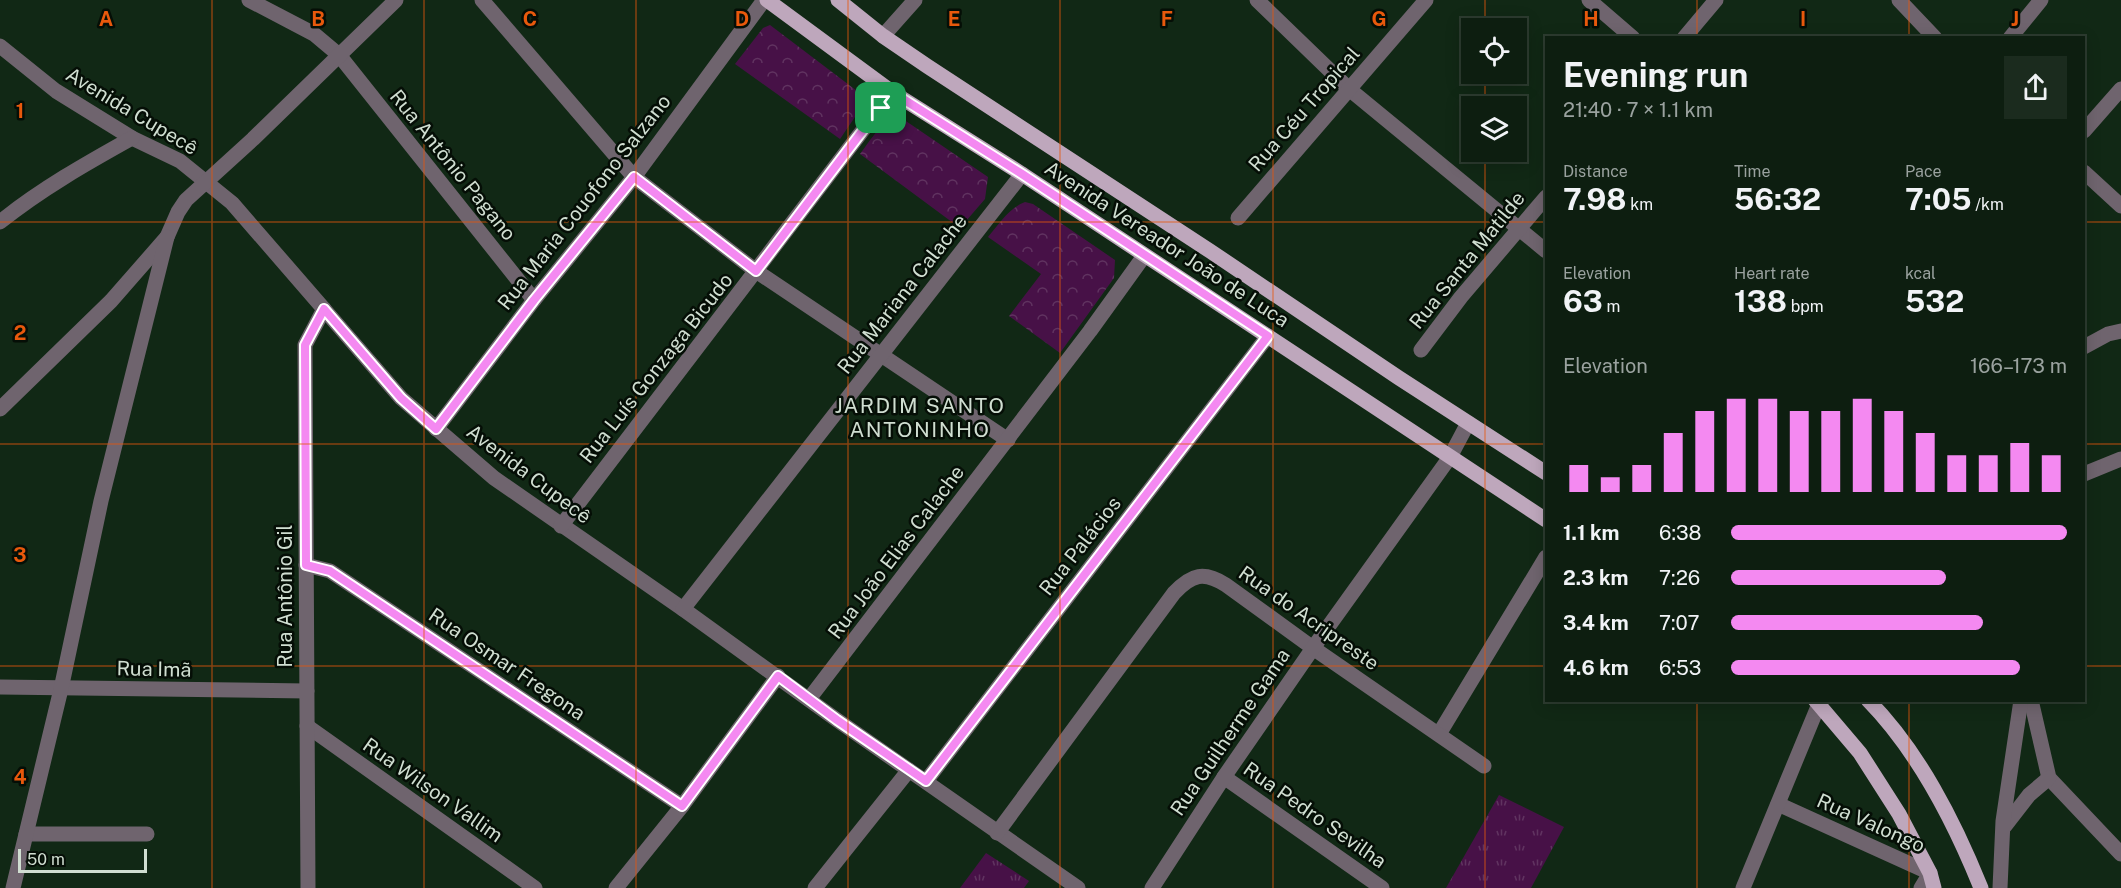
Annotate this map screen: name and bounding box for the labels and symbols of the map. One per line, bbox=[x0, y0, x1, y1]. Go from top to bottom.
text: A bbox=[99, 7, 113, 31]
text: B bbox=[311, 7, 325, 31]
text: C bbox=[523, 7, 537, 31]
text: D bbox=[735, 7, 749, 31]
text: E bbox=[948, 7, 960, 31]
text: F bbox=[1161, 7, 1173, 31]
text: G bbox=[1371, 7, 1387, 31]
text: H bbox=[1583, 7, 1599, 31]
text: I bbox=[1800, 7, 1806, 31]
text: J bbox=[2011, 7, 2019, 31]
street label: Rua Céu Tropical bbox=[1243, 42, 1365, 176]
street label: Avenida Cupecê bbox=[62, 62, 202, 160]
pin bbox=[855, 82, 906, 133]
street label: Rua Antônio Pagano bbox=[385, 85, 521, 245]
street label: Rua Maria Couofono Salzano bbox=[492, 90, 676, 314]
text: 1 bbox=[16, 99, 24, 123]
street label: Avenida Vereador João de Luca bbox=[1040, 156, 1294, 332]
street label: Rua Santa Matilde bbox=[1404, 186, 1530, 334]
street label: Rua Mariana Calache bbox=[832, 209, 972, 379]
street label: Rua Luís Gonzaga Bicudo bbox=[574, 268, 738, 468]
text: 2 bbox=[14, 321, 26, 345]
district label: JARDIM SANTO ANTONINHO bbox=[835, 393, 1005, 442]
street label: Avenida Cupecê bbox=[462, 419, 596, 529]
street label: Rua João Elias Calache bbox=[823, 460, 969, 644]
street label: Rua Palácios bbox=[1034, 492, 1126, 600]
street label: Rua Antônio Gil bbox=[273, 524, 297, 668]
text: 3 bbox=[13, 543, 27, 567]
street label: Rua do Acripreste bbox=[1234, 561, 1384, 675]
street label: Rua Osmar Fregona bbox=[424, 603, 590, 725]
street label: Rua Guilherme Gama bbox=[1165, 644, 1295, 820]
street label: Rua Imã bbox=[116, 656, 192, 682]
street label: Rua Wilson Vallim bbox=[358, 733, 508, 847]
street label: Rua Pedro Sevilha bbox=[1239, 757, 1391, 873]
text: 4 bbox=[13, 765, 27, 789]
street label: Rua Valongo bbox=[1813, 788, 1929, 858]
scale bar bbox=[18, 846, 147, 874]

